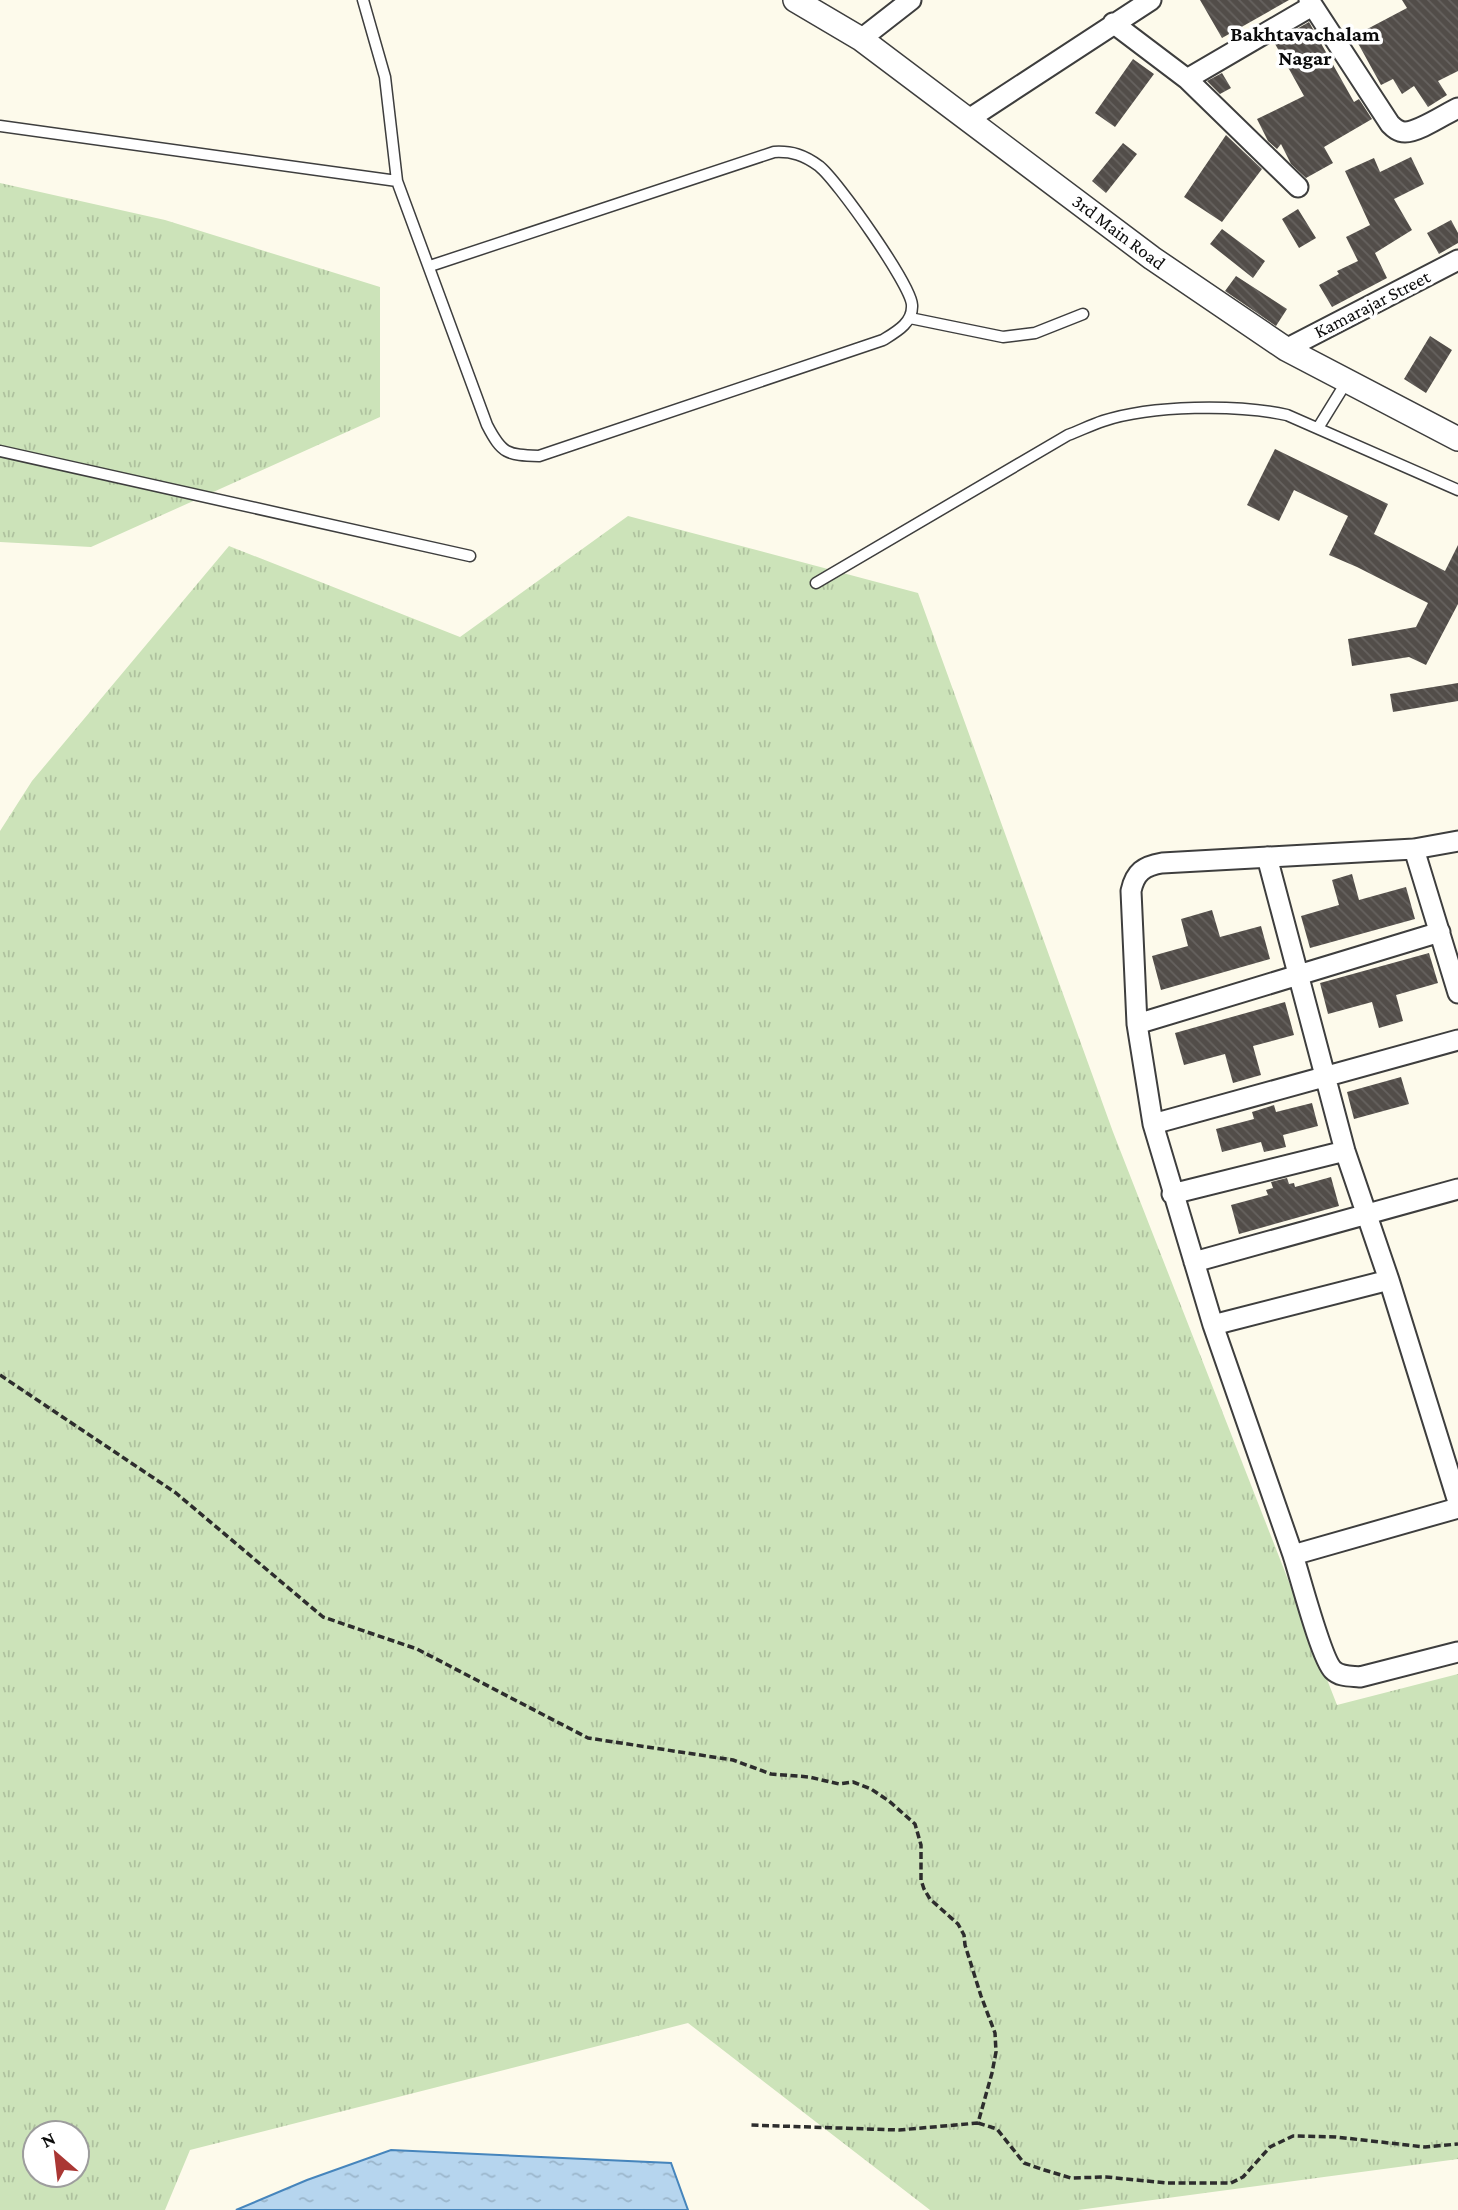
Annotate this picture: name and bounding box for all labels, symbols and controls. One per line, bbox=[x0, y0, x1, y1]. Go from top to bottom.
district label: Bakhtavachalam Nagar bbox=[1230, 22, 1380, 70]
street label: 3rd Main Road bbox=[1068, 190, 1170, 274]
street label: Kamarajar Street bbox=[1311, 265, 1434, 343]
north arrow bbox=[21, 2119, 91, 2189]
text: N bbox=[38, 2127, 59, 2152]

